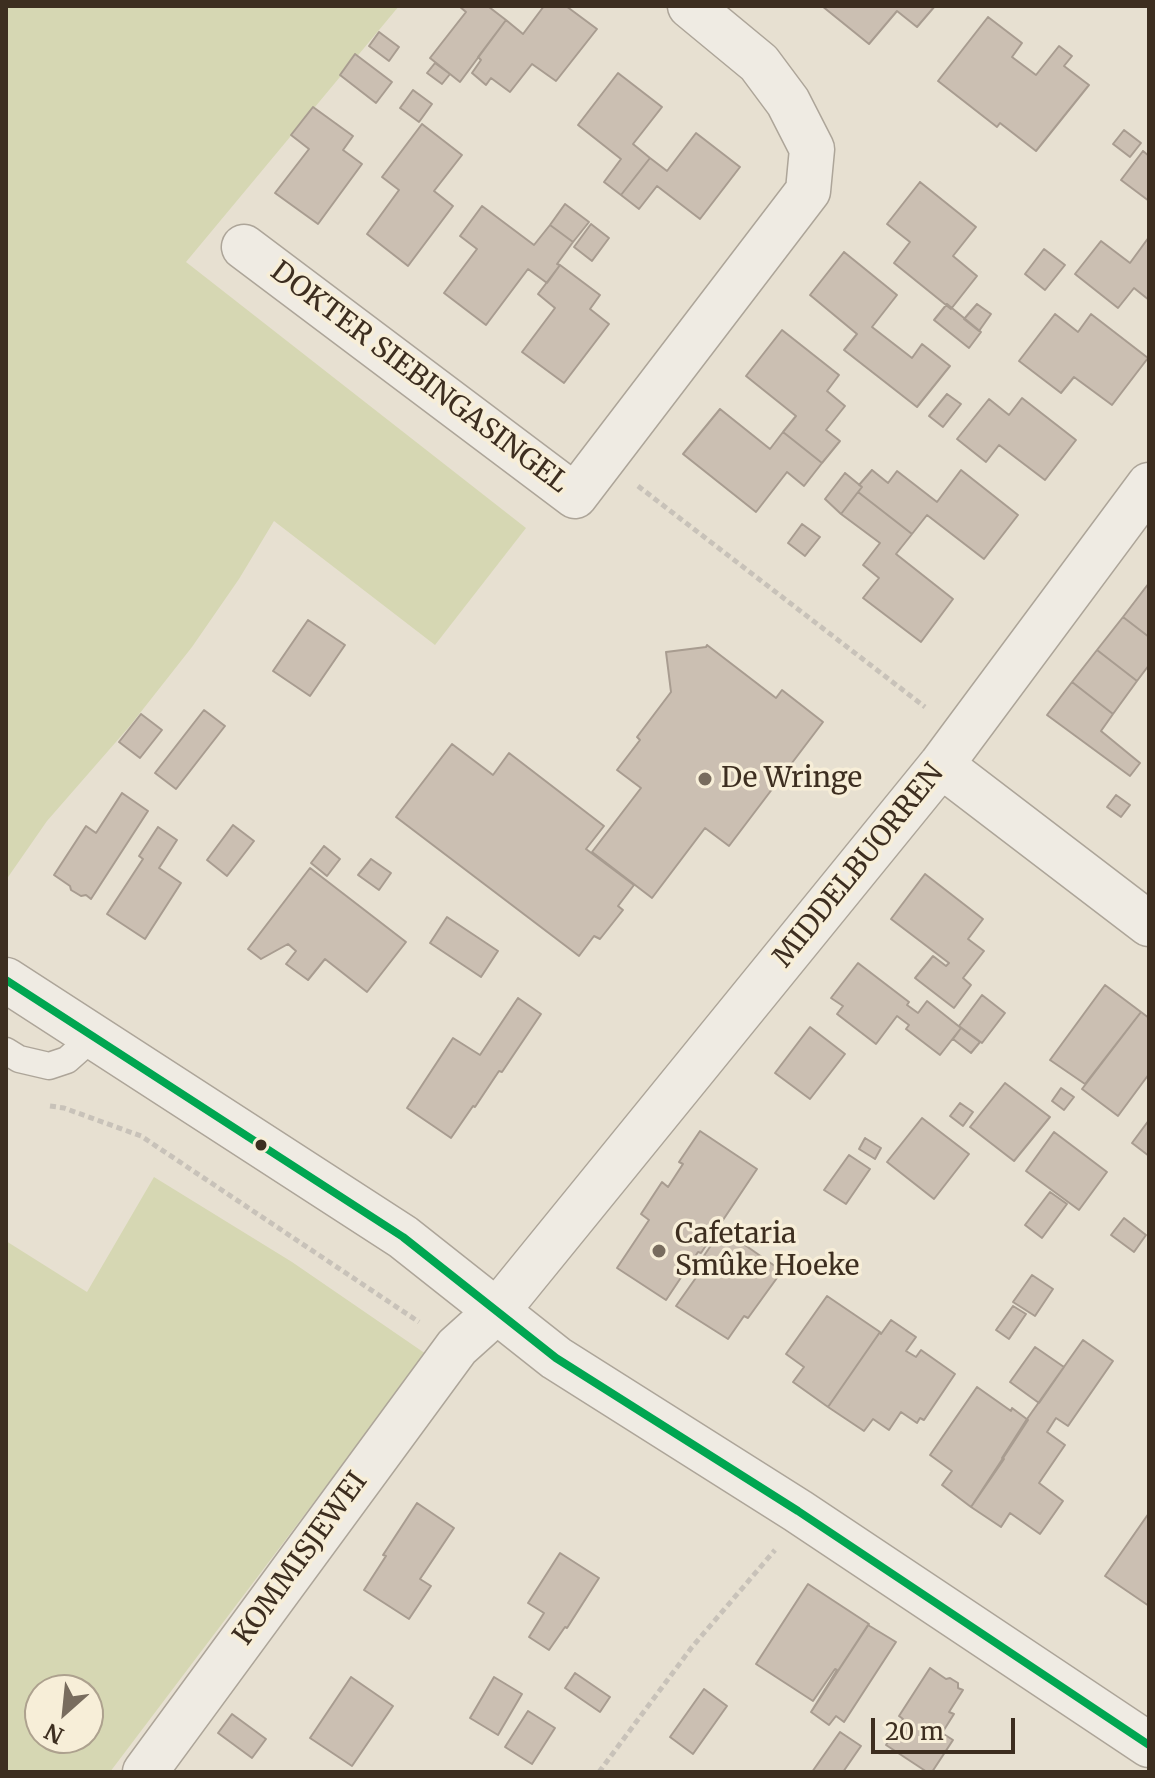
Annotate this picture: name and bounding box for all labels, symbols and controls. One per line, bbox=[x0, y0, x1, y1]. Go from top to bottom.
street label: DOKTER SIEBINGASINGEL bbox=[264, 255, 574, 501]
street label: MIDDELBUORREN bbox=[767, 758, 951, 974]
place label: De Wringe bbox=[721, 762, 862, 796]
marker: De Wringe bbox=[696, 770, 714, 788]
unlabelled marker bbox=[253, 1137, 269, 1153]
place label: Cafetaria Smûke Hoeke bbox=[675, 1218, 859, 1284]
marker: Cafetaria Smûke Hoeke bbox=[650, 1242, 668, 1260]
street label: KOMMISJEWEI bbox=[227, 1466, 375, 1652]
north arrow bbox=[24, 1674, 104, 1754]
scale bar bbox=[875, 1702, 1019, 1752]
text: 20 m bbox=[885, 1716, 944, 1747]
text: N bbox=[40, 1717, 68, 1750]

